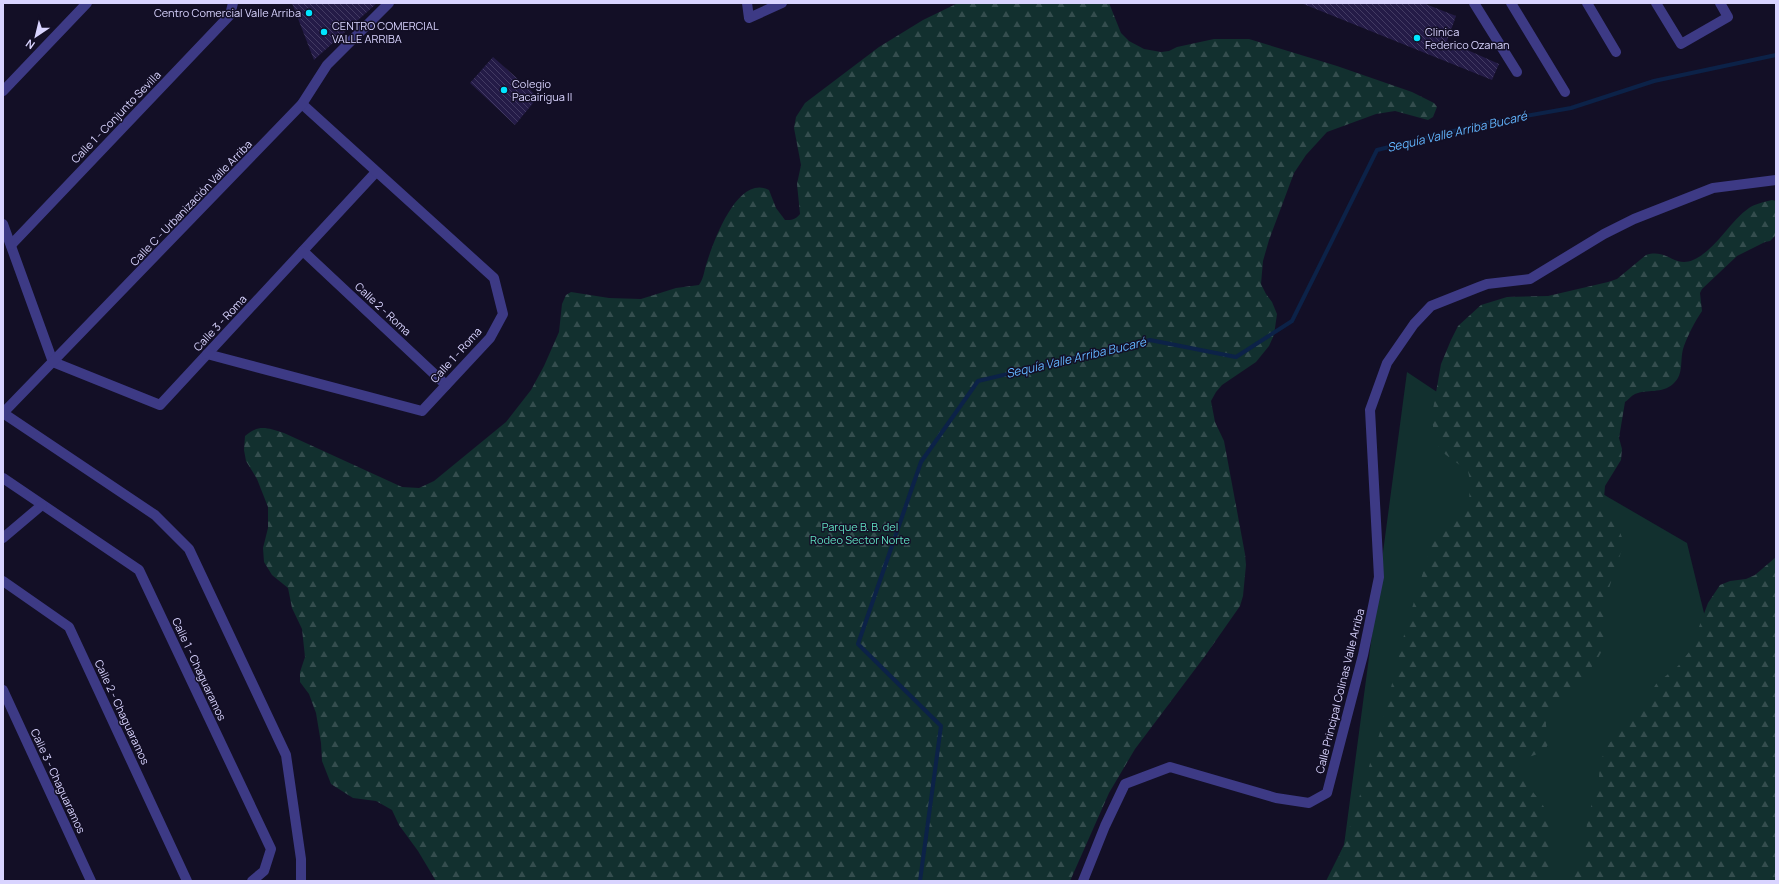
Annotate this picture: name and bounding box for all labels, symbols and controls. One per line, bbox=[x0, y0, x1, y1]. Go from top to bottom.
place label: Centro Comercial Valle Arriba bbox=[154, 5, 301, 20]
marker: Centro Comercial Valle Arriba bbox=[304, 8, 314, 18]
north arrow bbox=[16, 16, 56, 56]
place label: CENTRO COMERCIAL VALLE ARRIBA bbox=[332, 18, 439, 46]
place label: Clinica Federico Ozanan bbox=[1425, 24, 1510, 52]
marker: CENTRO COMERCIAL VALLE ARRIBA bbox=[319, 27, 329, 37]
marker: Clinica Federico Ozanan bbox=[1412, 33, 1422, 43]
text: N bbox=[22, 36, 38, 53]
street label: Calle 1 - Conjunto Sevilla bbox=[67, 67, 164, 166]
place label: Colegio Pacairigua II bbox=[512, 76, 572, 104]
marker: Colegio Pacairigua II bbox=[499, 85, 509, 95]
water label: Sequía Valle Arriba Bucaré bbox=[1385, 107, 1530, 156]
street label: Calle C - Urbanización Valle Arriba bbox=[126, 136, 255, 269]
street label: Calle 2 - Roma bbox=[352, 279, 415, 339]
street label: Calle 3 - Roma bbox=[190, 291, 250, 354]
street label: Calle 1 - Roma bbox=[427, 324, 485, 386]
water label: Sequía Valle Arriba Bucaré bbox=[1004, 333, 1149, 382]
park label: Parque B. B. del Rodeo Sector Norte bbox=[810, 519, 911, 547]
street label: Calle Principal Colinas Valle Arriba bbox=[1312, 607, 1367, 775]
street label: Calle 1 - Chaguaramos bbox=[169, 615, 230, 723]
street label: Calle 2 - Chaguaramos bbox=[92, 657, 153, 767]
street label: Calle 3 - Chaguaramos bbox=[28, 726, 89, 836]

